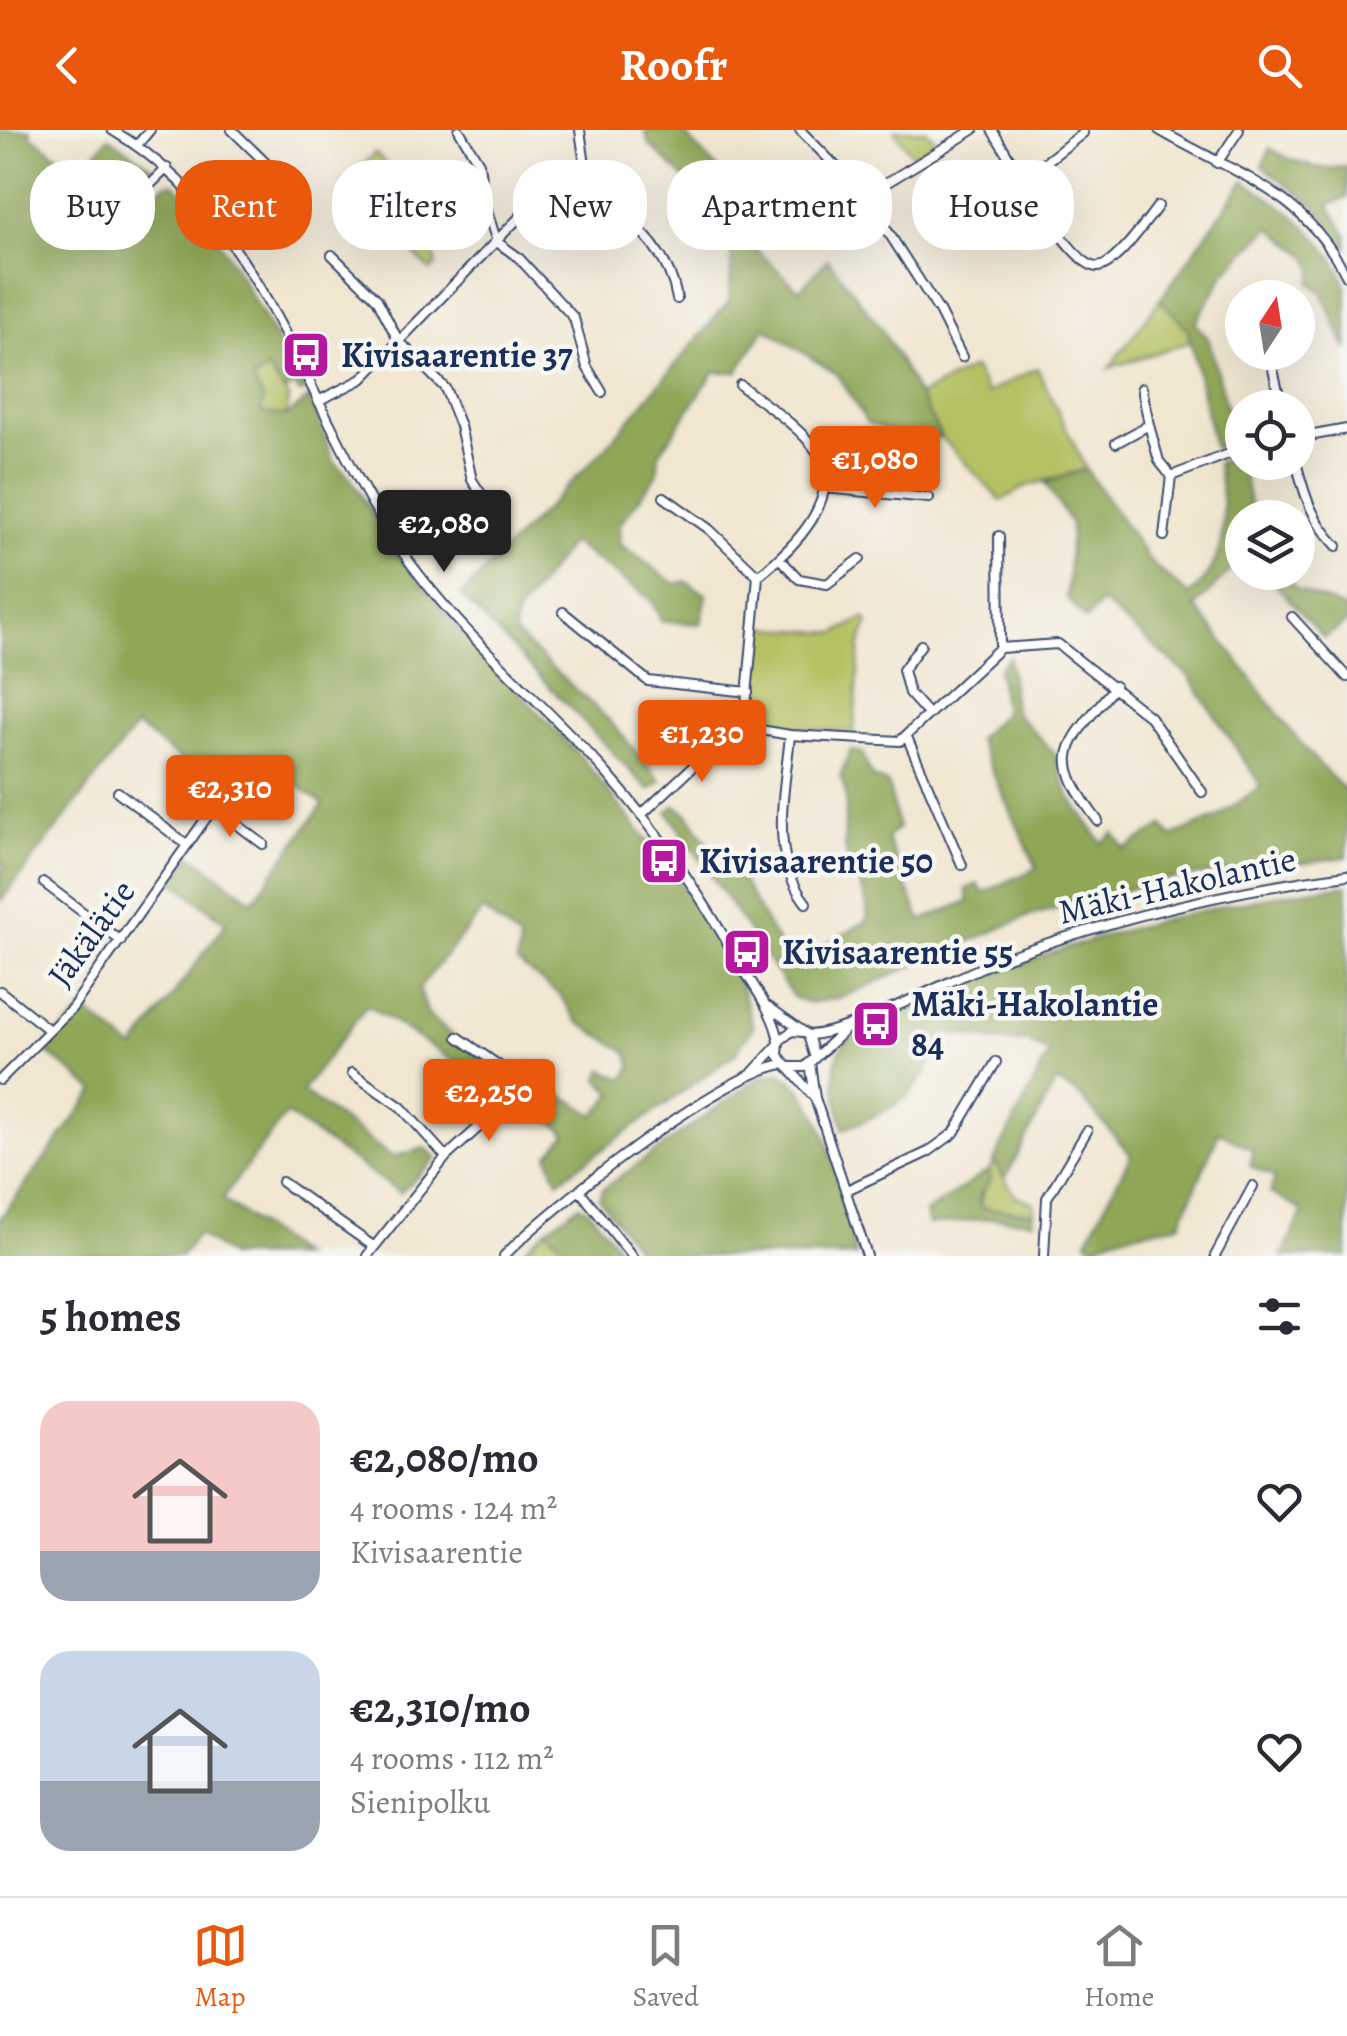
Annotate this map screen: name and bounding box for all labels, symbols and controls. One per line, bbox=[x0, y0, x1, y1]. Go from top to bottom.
text: Roofr bbox=[620, 34, 727, 96]
icon: back bbox=[40, 38, 95, 93]
icon: search bbox=[1252, 38, 1307, 93]
chip: Buy bbox=[30, 160, 155, 250]
chip: Rent bbox=[175, 160, 312, 250]
chip: Filters bbox=[332, 160, 493, 250]
chip: New bbox=[513, 160, 647, 250]
chip: Apartment bbox=[667, 160, 892, 250]
chip: House bbox=[912, 160, 1074, 250]
north arrow bbox=[1225, 280, 1315, 370]
map controls bbox=[1225, 280, 1315, 590]
bus stop icon: Kivisaarentie 37 bbox=[280, 329, 332, 381]
place label: Kivisaarentie 37 bbox=[341, 331, 573, 379]
button: locate bbox=[1225, 390, 1315, 480]
pin: €1,080 bbox=[794, 426, 956, 511]
text: €1,080 bbox=[832, 436, 918, 480]
pin: €2,080 bbox=[363, 490, 525, 575]
text: €2,080 bbox=[399, 500, 489, 544]
button: layers bbox=[1225, 500, 1315, 590]
pin: €1,230 bbox=[621, 700, 783, 785]
text: €1,230 bbox=[660, 710, 744, 754]
pin: €2,310 bbox=[149, 755, 311, 840]
text: €2,310 bbox=[188, 765, 272, 809]
street label: Mäki-Hakolantie bbox=[1054, 834, 1300, 936]
bus stop icon: Kivisaarentie 50 bbox=[638, 835, 690, 887]
place label: Kivisaarentie 50 bbox=[699, 837, 933, 885]
street label: Jäkälätie bbox=[36, 870, 146, 996]
bus stop icon: Kivisaarentie 55 bbox=[721, 926, 773, 978]
place label: Kivisaarentie 55 bbox=[782, 928, 1014, 976]
place label: Mäki-Hakolantie 84 bbox=[911, 980, 1158, 1068]
bus stop icon: Mäki-Hakolantie 84 bbox=[850, 998, 902, 1050]
pin: €2,250 bbox=[408, 1059, 570, 1144]
text: €2,250 bbox=[445, 1069, 533, 1113]
text: 5 homes bbox=[40, 1288, 181, 1345]
icon: filters bbox=[1252, 1289, 1307, 1344]
text: €2,080/mo bbox=[350, 1429, 539, 1486]
icon: home bbox=[120, 1441, 240, 1561]
icon: heart bbox=[1252, 1474, 1307, 1529]
text: 4 rooms · 124 m² bbox=[350, 1486, 557, 1530]
text: Kivisaarentie bbox=[350, 1530, 523, 1574]
text: €2,310/mo bbox=[350, 1679, 531, 1736]
icon: home bbox=[120, 1691, 240, 1811]
icon: heart bbox=[1252, 1724, 1307, 1779]
text: 4 rooms · 112 m² bbox=[350, 1736, 554, 1780]
text: Sienipolku bbox=[350, 1780, 490, 1824]
tab: Map bbox=[193, 1918, 248, 2016]
tab: Saved bbox=[633, 1918, 699, 2016]
tab: Home bbox=[1084, 1918, 1154, 2016]

